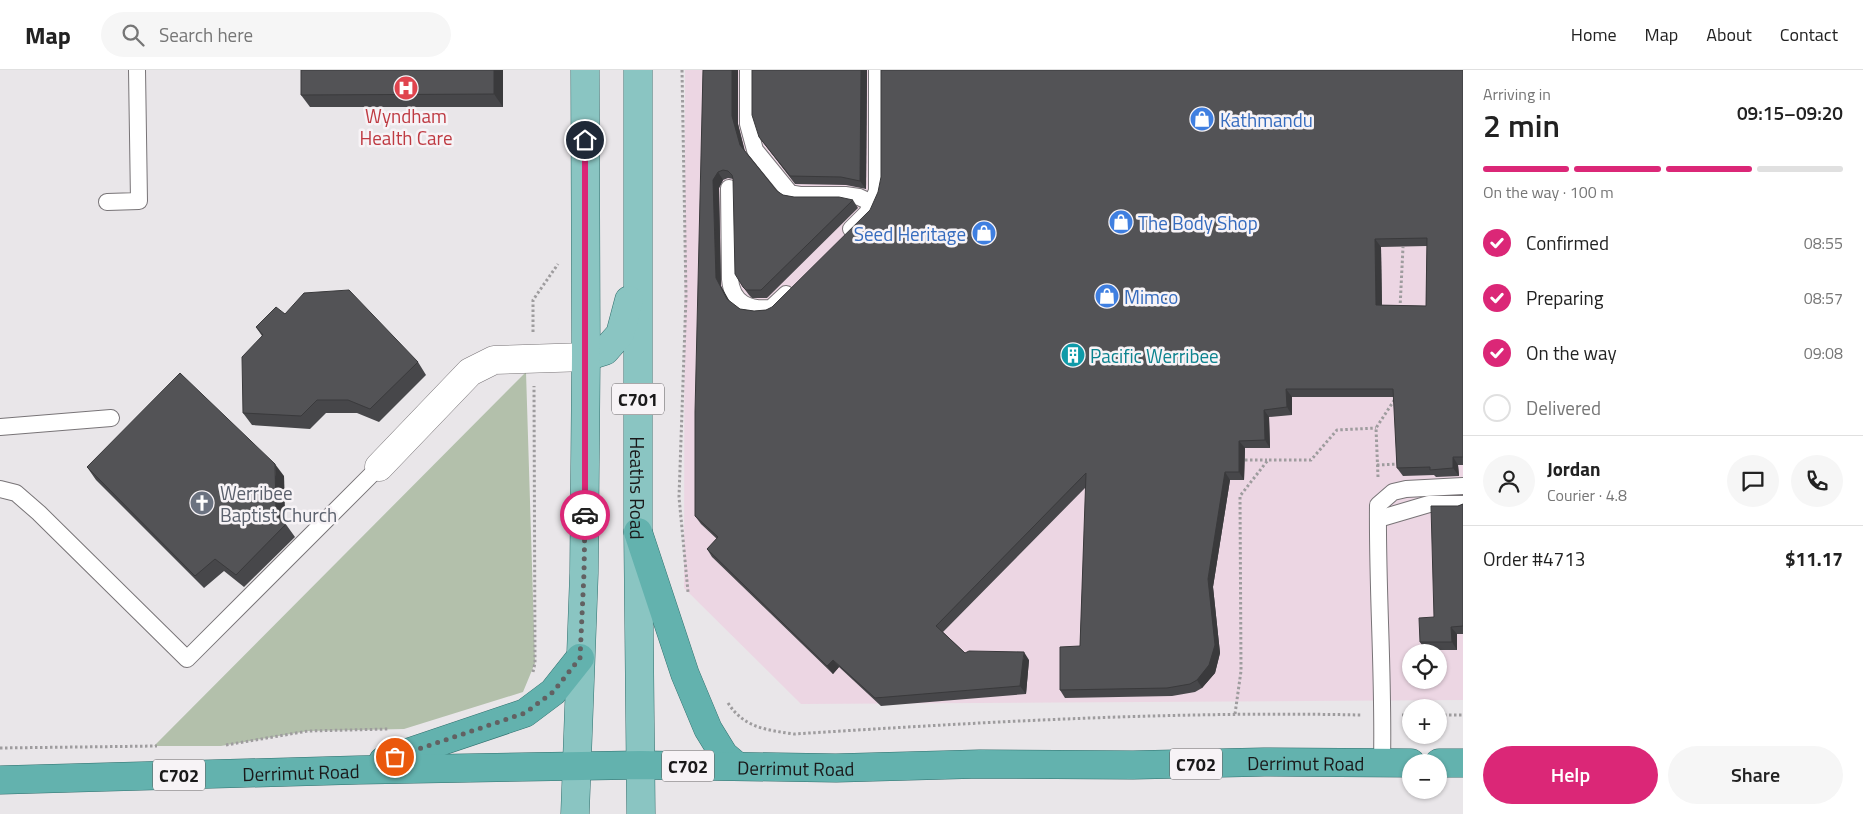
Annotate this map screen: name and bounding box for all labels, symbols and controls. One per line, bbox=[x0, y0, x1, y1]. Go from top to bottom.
search box bbox=[101, 12, 451, 57]
text: Map bbox=[25, 17, 71, 53]
text: Search here bbox=[159, 20, 253, 49]
icon: search bbox=[119, 21, 147, 49]
text: Home bbox=[1571, 21, 1617, 48]
text: Map bbox=[1645, 21, 1678, 48]
text: About bbox=[1706, 21, 1752, 48]
text: Contact bbox=[1780, 21, 1838, 48]
hospital icon: Wyndham Health Care bbox=[393, 75, 419, 101]
text: Arriving in bbox=[1483, 82, 1551, 106]
text: 09:15–09:20 bbox=[1737, 98, 1843, 127]
place label: Wyndham Health Care bbox=[359, 101, 453, 152]
text: 2 min bbox=[1483, 101, 1560, 149]
place label: Kathmandu bbox=[1220, 105, 1313, 134]
shop icon: Kathmandu bbox=[1189, 106, 1215, 132]
pin bbox=[564, 119, 606, 161]
icon: home bbox=[571, 126, 599, 154]
text: On the way · 100 m bbox=[1483, 180, 1614, 204]
place label: The Body Shop bbox=[1138, 208, 1258, 237]
shop icon: The Body Shop bbox=[1108, 209, 1134, 235]
place label: Seed Heritage bbox=[854, 219, 966, 248]
shop icon: Seed Heritage bbox=[971, 220, 997, 246]
text: Confirmed bbox=[1526, 228, 1609, 257]
icon: check bbox=[1483, 229, 1511, 257]
text: 08:55 bbox=[1804, 231, 1843, 255]
place label: Mimco bbox=[1124, 282, 1178, 311]
shop icon: Mimco bbox=[1094, 283, 1120, 309]
text: Preparing bbox=[1526, 283, 1603, 312]
icon: check bbox=[1483, 284, 1511, 312]
text: 08:57 bbox=[1804, 286, 1843, 310]
text: On the way bbox=[1526, 338, 1617, 367]
icon: check bbox=[1483, 339, 1511, 367]
place label: Pacific Werribee bbox=[1090, 341, 1219, 370]
text: 09:08 bbox=[1804, 341, 1843, 365]
building icon: Pacific Werribee bbox=[1060, 342, 1086, 368]
road number: C701 bbox=[612, 384, 664, 414]
text: Delivered bbox=[1526, 393, 1601, 422]
street label: Heaths Road bbox=[623, 437, 653, 540]
text: Jordan bbox=[1547, 454, 1600, 483]
button: person bbox=[1483, 455, 1535, 507]
button: chat bbox=[1727, 455, 1779, 507]
button: phone bbox=[1791, 455, 1843, 507]
place label: Werribee Baptist Church bbox=[220, 478, 337, 529]
text: Courier · 4.8 bbox=[1547, 483, 1627, 507]
church icon: Werribee Baptist Church bbox=[189, 490, 215, 516]
courier bbox=[560, 490, 610, 540]
icon: car bbox=[571, 501, 599, 529]
text: Order #4713 bbox=[1483, 544, 1585, 573]
text: $11.17 bbox=[1785, 544, 1843, 573]
map controls bbox=[1402, 644, 1447, 799]
button: locate bbox=[1402, 644, 1447, 689]
button: + bbox=[1402, 699, 1447, 744]
pin bbox=[374, 736, 416, 778]
icon: bag bbox=[381, 743, 409, 771]
button: Help bbox=[1483, 746, 1658, 804]
button: Share bbox=[1668, 746, 1843, 804]
street label: Derrimut Road bbox=[1247, 747, 1364, 777]
road number: C702 bbox=[1170, 749, 1222, 780]
road number: C702 bbox=[662, 750, 714, 781]
street label: Derrimut Road bbox=[737, 752, 855, 783]
button: − bbox=[1402, 754, 1447, 799]
street label: Derrimut Road bbox=[242, 755, 360, 788]
road number: C702 bbox=[153, 760, 205, 790]

